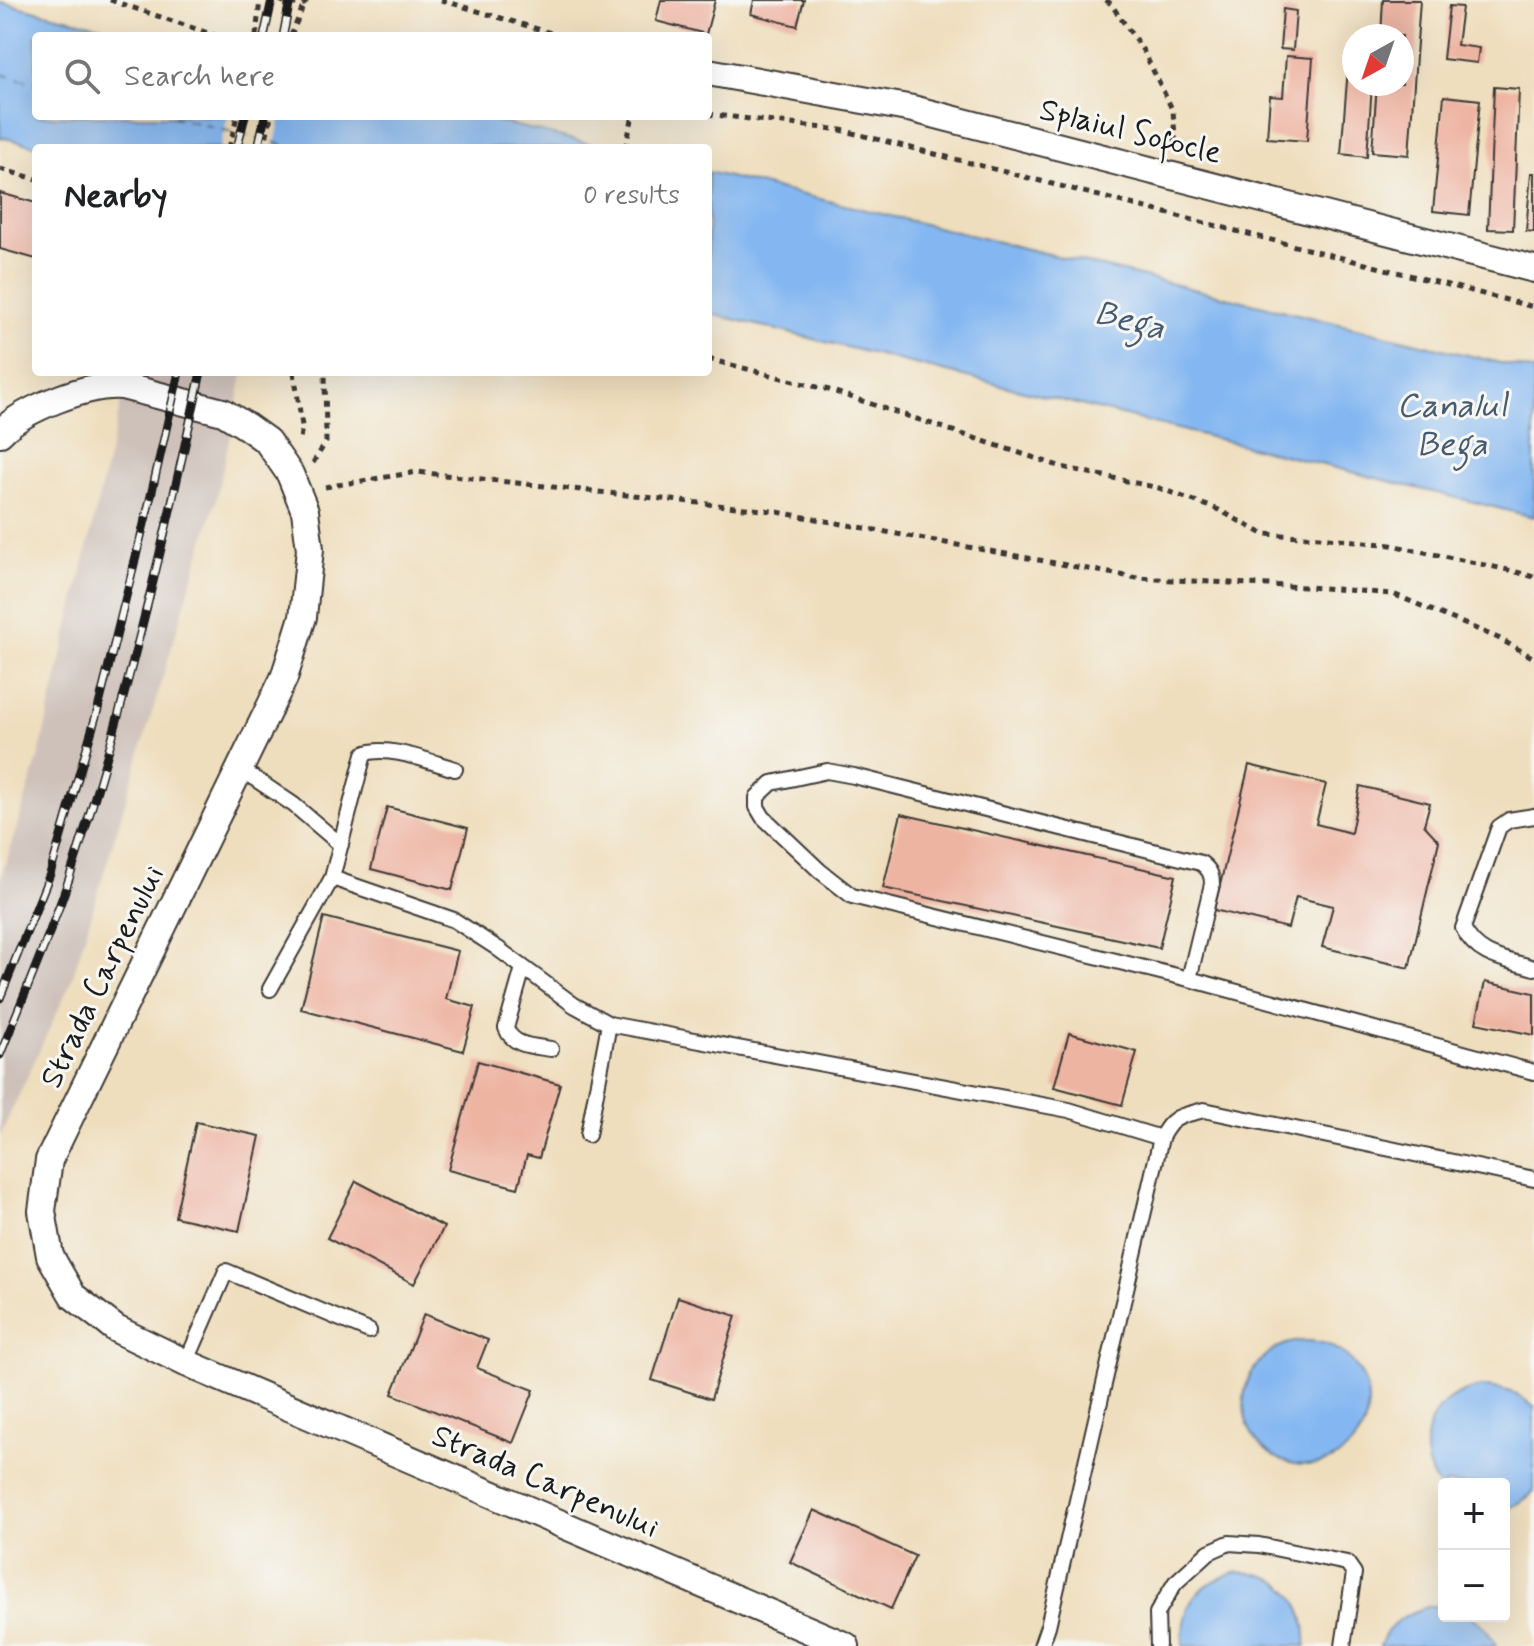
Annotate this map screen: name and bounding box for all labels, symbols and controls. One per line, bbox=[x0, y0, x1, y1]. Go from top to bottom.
north arrow bbox=[1342, 24, 1414, 96]
search box bbox=[32, 32, 712, 120]
icon: search bbox=[60, 54, 104, 98]
text: Search here bbox=[124, 57, 275, 96]
street label: Splaiul Sofocle bbox=[1035, 89, 1226, 177]
text: Nearby bbox=[64, 174, 168, 219]
text: 0 results bbox=[583, 179, 680, 213]
water label: Bega bbox=[1089, 291, 1170, 355]
water label: Canalul Bega bbox=[1397, 384, 1510, 471]
street label: Strada Carpenului bbox=[31, 859, 175, 1095]
street label: Strada Carpenului bbox=[425, 1415, 665, 1549]
map controls bbox=[1438, 1478, 1510, 1622]
button: + bbox=[1438, 1478, 1510, 1550]
button: − bbox=[1438, 1550, 1510, 1622]

